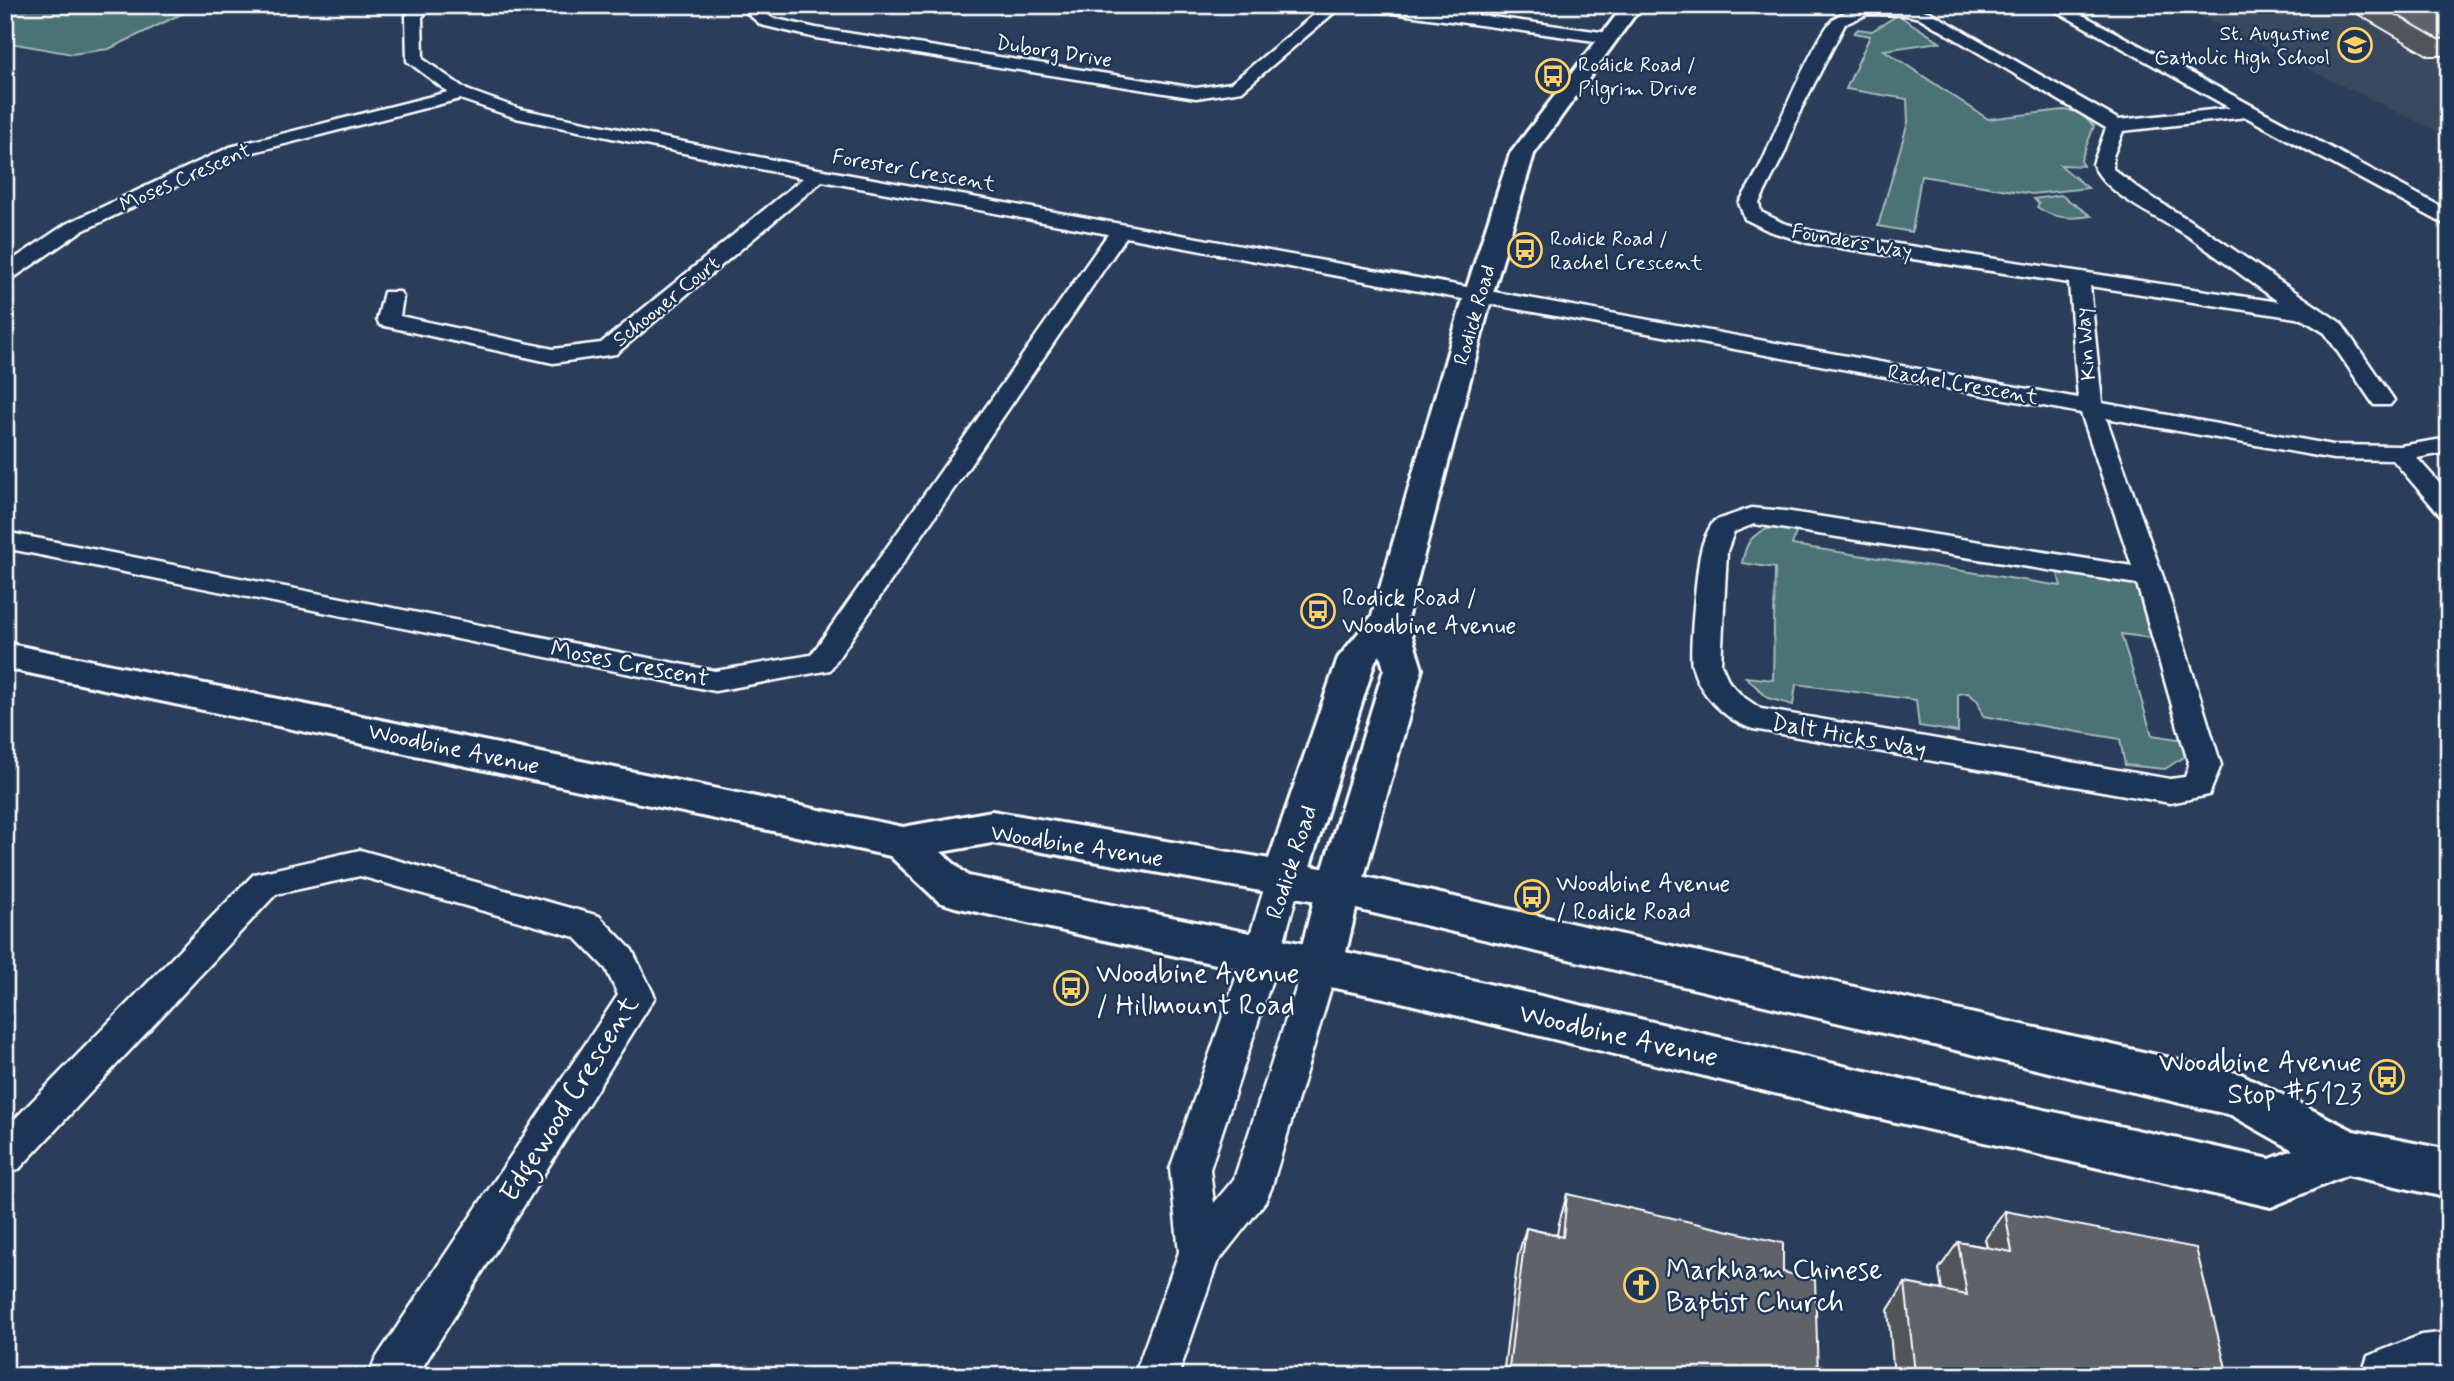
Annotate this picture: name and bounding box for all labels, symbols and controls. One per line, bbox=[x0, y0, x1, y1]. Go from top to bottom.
place label: St. Augustine Catholic High School bbox=[2154, 20, 2330, 73]
school or university icon: St. Augustine Catholic High School bbox=[2336, 26, 2374, 64]
street label: Duborg Drive bbox=[994, 29, 1114, 75]
place label: Rodick Road / Pilgrim Drive bbox=[1578, 51, 1697, 104]
bus stop icon: Rodick Road / Pilgrim Drive bbox=[1534, 57, 1572, 95]
street label: Moses Crescent bbox=[115, 136, 255, 219]
street label: Forester Crescent bbox=[830, 143, 998, 199]
street label: Founders Way bbox=[1789, 218, 1914, 266]
place label: Rodick Road / Rachel Crescent bbox=[1550, 225, 1703, 277]
bus stop icon: Rodick Road / Rachel Crescent bbox=[1506, 231, 1544, 269]
street label: Schooner Court bbox=[607, 250, 726, 354]
street label: Rodick Road bbox=[1447, 262, 1503, 369]
street label: Kin Way bbox=[2069, 306, 2103, 382]
street label: Rachel Crescent bbox=[1885, 358, 2041, 412]
place label: Rodick Road / Woodbine Avenue bbox=[1342, 583, 1516, 642]
bus stop icon: Rodick Road / Woodbine Avenue bbox=[1299, 592, 1337, 630]
street label: Moses Crescent bbox=[548, 634, 712, 695]
street label: Dalt Hicks Way bbox=[1769, 708, 1929, 765]
street label: Woodbine Avenue bbox=[365, 716, 542, 783]
street label: Rodick Road bbox=[1259, 802, 1325, 923]
street label: Woodbine Avenue bbox=[988, 818, 1165, 875]
place label: Woodbine Avenue / Rodick Road bbox=[1556, 869, 1730, 928]
bus stop icon: Woodbine Avenue / Rodick Road bbox=[1513, 878, 1551, 916]
place label: Woodbine Avenue / Hillmount Road bbox=[1096, 956, 1299, 1025]
bus stop icon: Woodbine Avenue / Hillmount Road bbox=[1052, 969, 1090, 1007]
street label: Edgewood Crescent bbox=[492, 989, 651, 1211]
street label: Woodbine Avenue bbox=[1515, 996, 1722, 1077]
place label: Woodbine Avenue Stop #5123 bbox=[2159, 1045, 2362, 1114]
bus stop icon: Woodbine Avenue Stop #5123 bbox=[2368, 1058, 2406, 1096]
place label: Markham Chinese Baptist Church bbox=[1666, 1253, 1882, 1322]
church icon: Markham Chinese Baptist Church bbox=[1622, 1266, 1660, 1304]

